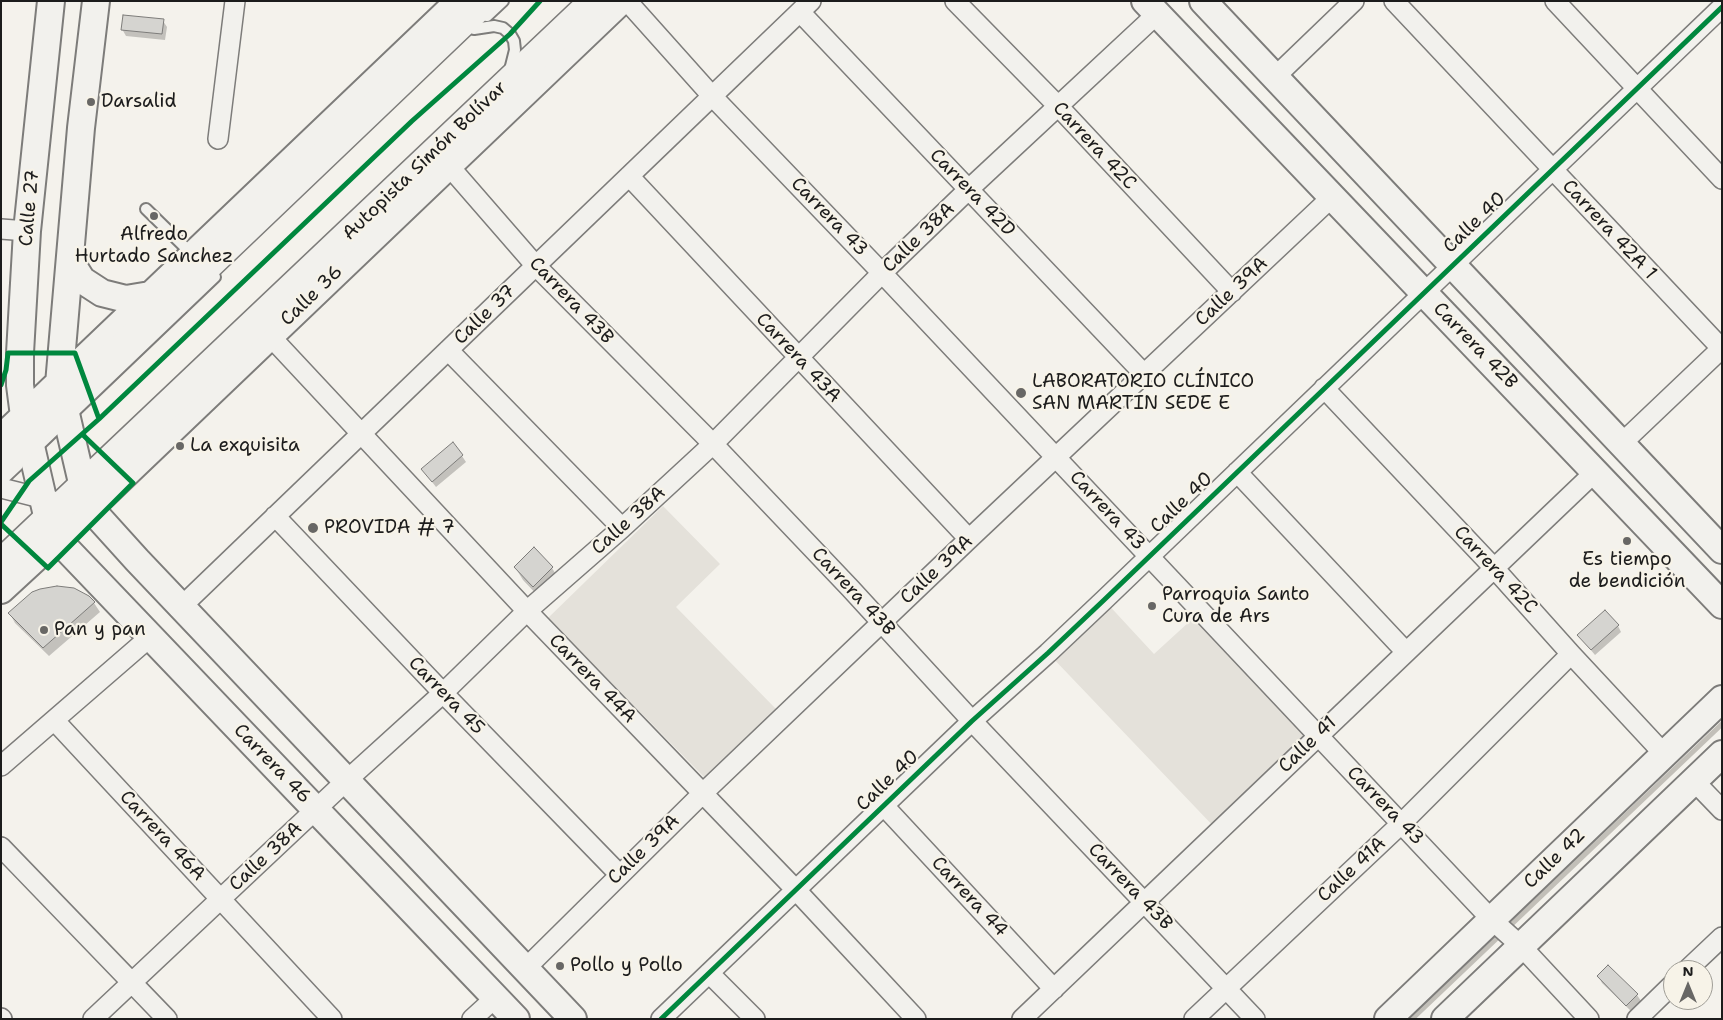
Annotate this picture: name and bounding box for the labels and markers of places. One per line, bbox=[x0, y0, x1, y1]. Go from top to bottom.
place label: Darsalid bbox=[101, 91, 177, 113]
marker: Darsalid bbox=[85, 96, 97, 108]
marker: Alfredo Hurtado Sanchez bbox=[148, 210, 160, 222]
place label: Alfredo Hurtado Sanchez bbox=[75, 224, 233, 268]
place label: LABORATORIO CLÍNICO SAN MARTIN SEDE E bbox=[1032, 371, 1254, 415]
marker: LABORATORIO CLÍNICO SAN MARTIN SEDE E bbox=[1014, 386, 1028, 400]
place label: La exquisita bbox=[190, 435, 300, 457]
marker: La exquisita bbox=[174, 440, 186, 452]
place label: PROVIDA # 7 bbox=[324, 517, 455, 539]
marker: PROVIDA # 7 bbox=[306, 521, 320, 535]
marker: Es tiempo de bendición bbox=[1621, 535, 1633, 547]
place label: Es tiempo de bendición bbox=[1569, 549, 1685, 593]
place label: Parroquia Santo Cura de Ars bbox=[1162, 584, 1310, 628]
marker: Parroquia Santo Cura de Ars bbox=[1146, 600, 1158, 612]
place label: Pan y pan bbox=[54, 619, 146, 641]
marker: Pan y pan bbox=[38, 624, 50, 636]
place label: Pollo y Pollo bbox=[570, 955, 683, 977]
marker: Pollo y Pollo bbox=[554, 960, 566, 972]

